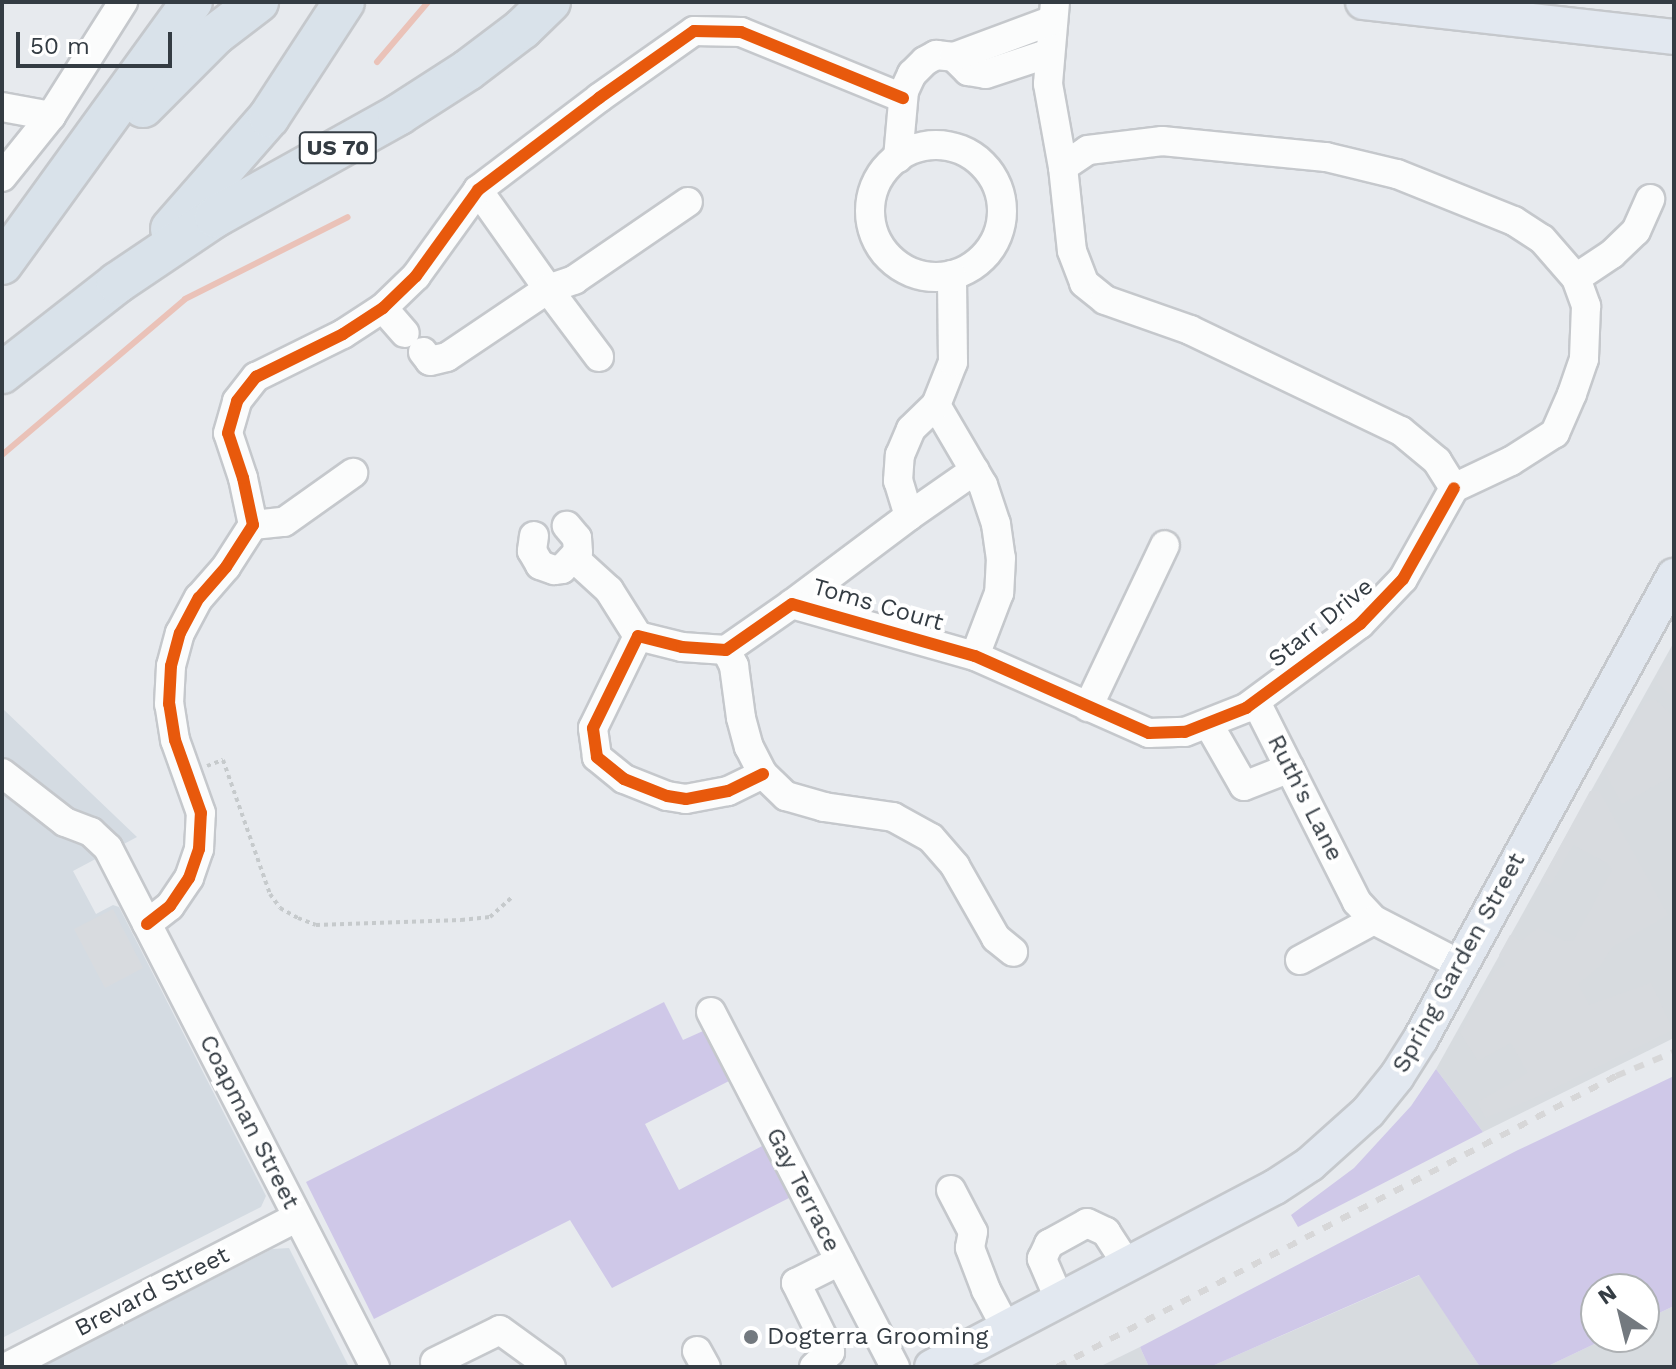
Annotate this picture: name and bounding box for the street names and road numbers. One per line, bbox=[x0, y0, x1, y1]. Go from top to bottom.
road number: US 70 bbox=[298, 130, 378, 166]
street label: Starr Drive bbox=[1263, 572, 1379, 674]
street label: Toms Court bbox=[809, 573, 947, 637]
street label: Ruth's Lane bbox=[1261, 730, 1349, 866]
street label: Spring Garden Street bbox=[1387, 848, 1531, 1078]
street label: Coapman Street bbox=[193, 1030, 305, 1214]
street label: Gay Terrace bbox=[759, 1123, 847, 1257]
street label: Brevard Street bbox=[70, 1241, 234, 1343]

